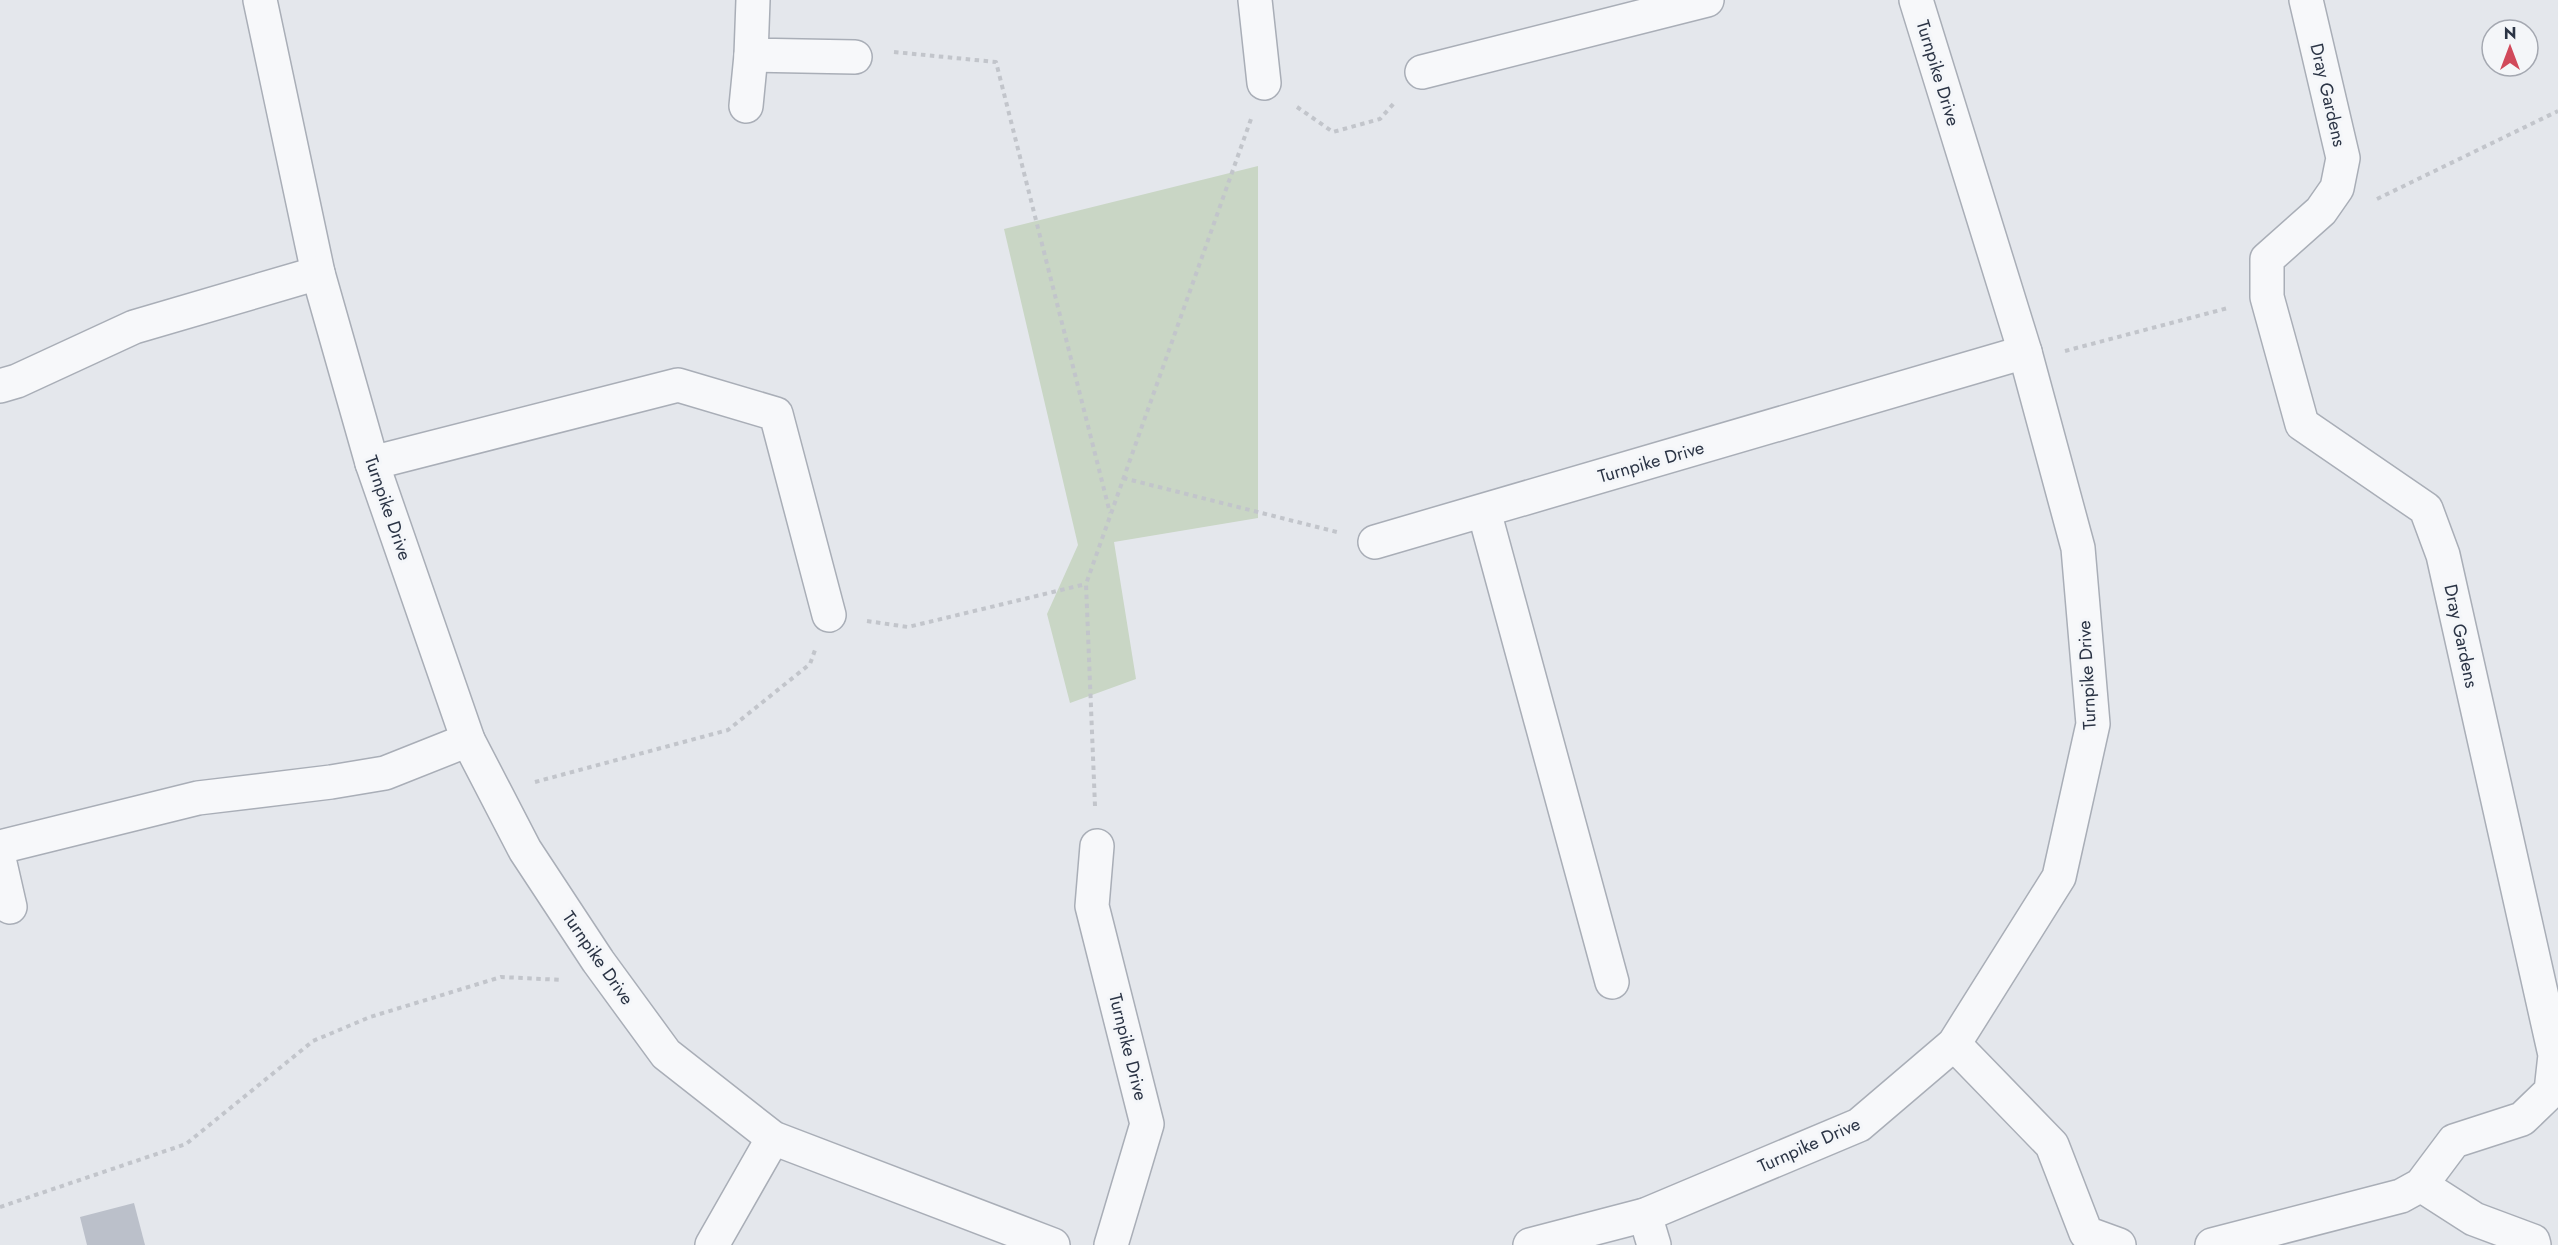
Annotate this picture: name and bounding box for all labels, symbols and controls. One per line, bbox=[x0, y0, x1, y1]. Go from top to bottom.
street label: Turnpike Drive bbox=[1910, 17, 1966, 129]
north arrow bbox=[2480, 18, 2540, 78]
text: N bbox=[2504, 22, 2516, 45]
street label: Dray Gardens bbox=[2303, 41, 2353, 149]
street label: Turnpike Drive bbox=[1595, 434, 1707, 490]
street label: Turnpike Drive bbox=[358, 452, 418, 564]
street label: Dray Gardens bbox=[2437, 582, 2485, 690]
street label: Turnpike Drive bbox=[2071, 620, 2103, 730]
street label: Turnpike Drive bbox=[556, 906, 640, 1010]
street label: Turnpike Drive bbox=[1102, 991, 1154, 1103]
street label: Turnpike Drive bbox=[1754, 1111, 1864, 1179]

